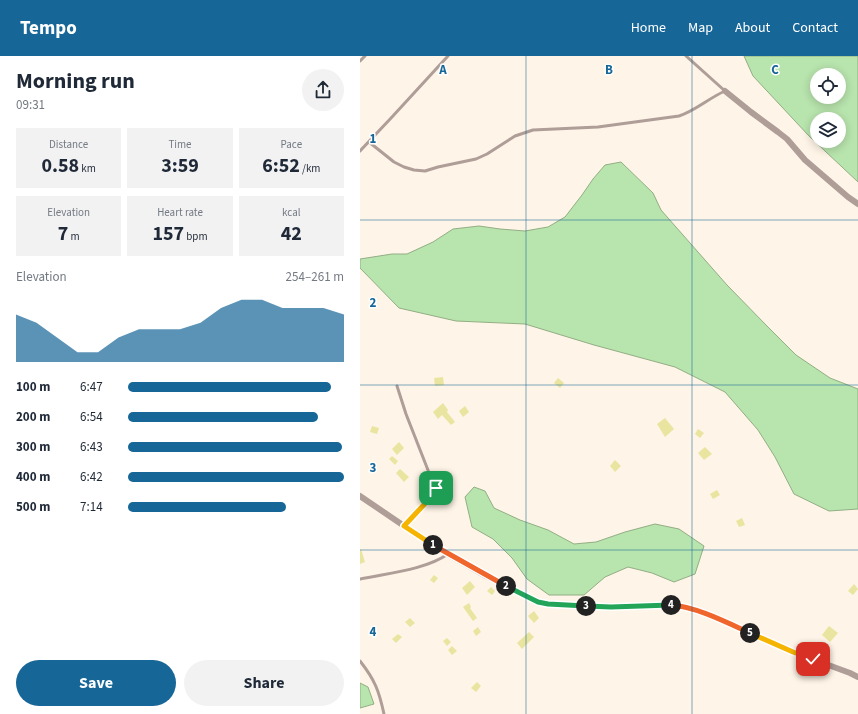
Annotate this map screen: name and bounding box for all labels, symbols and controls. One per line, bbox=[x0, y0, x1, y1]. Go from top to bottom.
text: Tempo bbox=[20, 15, 77, 42]
text: Home bbox=[631, 18, 666, 38]
text: Map bbox=[688, 18, 713, 38]
text: About bbox=[735, 18, 770, 38]
text: Contact bbox=[792, 18, 838, 38]
text: A bbox=[438, 61, 447, 79]
text: B bbox=[605, 61, 613, 79]
text: C bbox=[771, 61, 779, 79]
text: Morning run bbox=[16, 65, 135, 97]
map controls bbox=[810, 68, 846, 148]
button: locate bbox=[810, 68, 846, 104]
button: share bbox=[302, 69, 344, 111]
text: 09:31 bbox=[16, 96, 45, 114]
button: layers bbox=[810, 112, 846, 148]
text: 1 bbox=[370, 130, 377, 148]
text: Distance bbox=[49, 137, 88, 152]
text: Time bbox=[168, 137, 192, 152]
text: Pace bbox=[281, 137, 302, 152]
text: 0.58 bbox=[41, 152, 79, 180]
text: 3:59 bbox=[161, 152, 199, 180]
text: 6:52 bbox=[262, 152, 300, 180]
text: km bbox=[79, 161, 96, 176]
text: /km bbox=[300, 161, 320, 176]
text: Elevation bbox=[47, 205, 90, 220]
text: Heart rate bbox=[157, 205, 203, 220]
text: kcal bbox=[282, 205, 301, 220]
text: 7 bbox=[58, 220, 68, 248]
text: 157 bbox=[152, 220, 184, 248]
text: 42 bbox=[281, 220, 302, 248]
text: m bbox=[68, 229, 80, 244]
text: bpm bbox=[184, 229, 208, 244]
text: Elevation bbox=[16, 268, 67, 286]
text: 254–261 m bbox=[286, 268, 344, 286]
text: 2 bbox=[370, 294, 377, 312]
text: 100 m bbox=[16, 378, 50, 396]
text: 6:47 bbox=[80, 378, 103, 396]
text: 200 m bbox=[16, 408, 50, 426]
text: 6:54 bbox=[80, 408, 103, 426]
text: 300 m bbox=[16, 438, 50, 456]
text: 6:43 bbox=[80, 438, 103, 456]
text: 3 bbox=[370, 459, 377, 477]
text: 400 m bbox=[16, 468, 50, 486]
text: 6:42 bbox=[80, 468, 103, 486]
pin bbox=[419, 471, 453, 505]
icon: arrive bbox=[425, 477, 447, 499]
text: 500 m bbox=[16, 498, 50, 516]
text: 7:14 bbox=[80, 498, 103, 516]
pin: 1 bbox=[423, 535, 443, 555]
text: 1 bbox=[430, 537, 436, 552]
pin: 2 bbox=[496, 576, 516, 596]
text: 2 bbox=[503, 578, 509, 593]
pin: 4 bbox=[661, 595, 681, 615]
pin: 3 bbox=[576, 596, 596, 616]
text: 4 bbox=[668, 597, 674, 612]
text: 3 bbox=[583, 598, 589, 613]
text: 4 bbox=[370, 623, 377, 641]
pin: 5 bbox=[740, 623, 760, 643]
text: 5 bbox=[747, 625, 753, 640]
pin bbox=[796, 642, 830, 676]
icon: check bbox=[802, 648, 824, 670]
button: Save bbox=[16, 660, 176, 706]
button: Share bbox=[184, 660, 344, 706]

